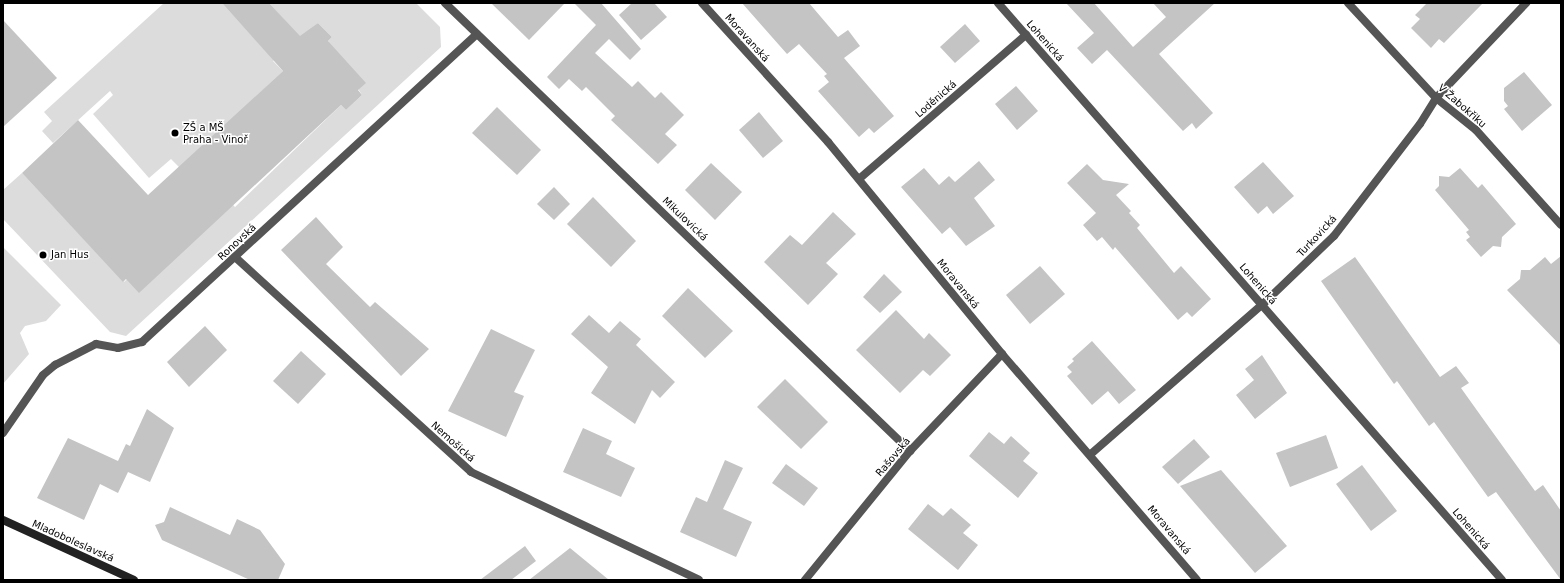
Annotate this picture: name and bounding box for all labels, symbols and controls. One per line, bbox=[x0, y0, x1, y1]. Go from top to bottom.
street label: Moravanská bbox=[722, 12, 772, 64]
street label: Lohenická bbox=[1024, 18, 1066, 64]
street label: Loděnická bbox=[913, 78, 959, 120]
street label: V Žabokřiku bbox=[1435, 82, 1489, 130]
place label: ZŠ a MŠ Praha - Vinoř bbox=[183, 121, 247, 144]
marker: ZŠ a MŠ Praha - Vinoř bbox=[170, 128, 180, 138]
street label: Mikulovická bbox=[660, 195, 710, 243]
street label: Turkovická bbox=[1295, 213, 1339, 259]
street label: Ronovská bbox=[215, 221, 259, 263]
place label: Jan Hus bbox=[51, 249, 89, 261]
marker: Jan Hus bbox=[38, 250, 48, 260]
street label: Moravanská bbox=[934, 257, 982, 311]
street label: Lohenická bbox=[1237, 261, 1279, 307]
street label: Nemošická bbox=[429, 419, 477, 465]
street label: Rašovská bbox=[873, 435, 913, 479]
street label: Moravanská bbox=[1145, 503, 1193, 557]
street label: Lohenická bbox=[1450, 506, 1492, 552]
street label: Mladoboleslavská bbox=[30, 518, 116, 564]

